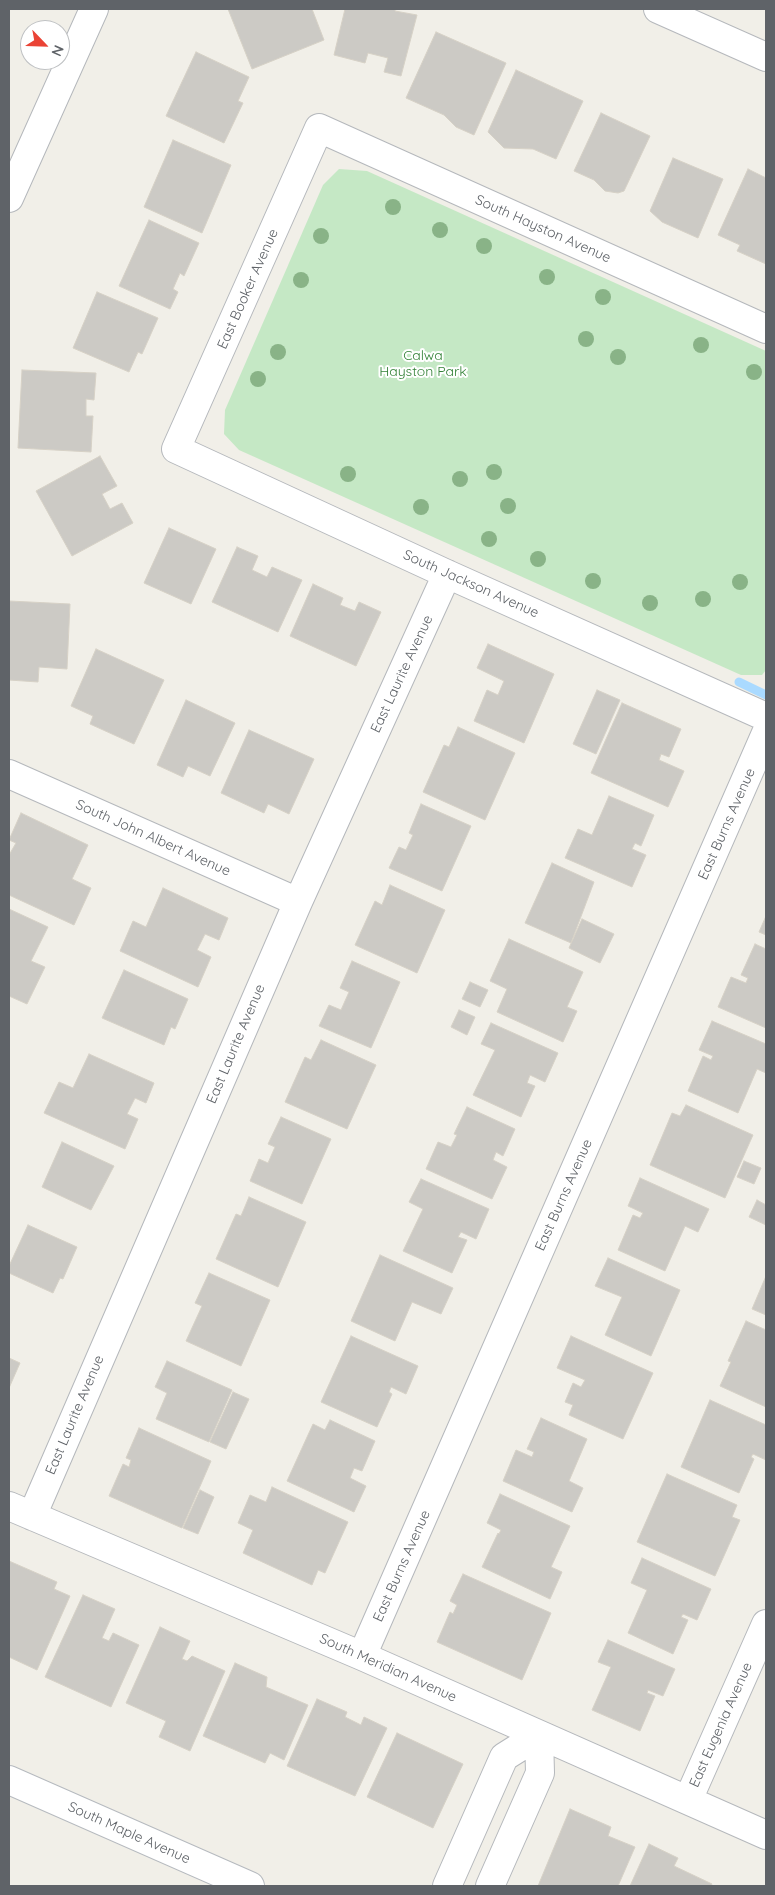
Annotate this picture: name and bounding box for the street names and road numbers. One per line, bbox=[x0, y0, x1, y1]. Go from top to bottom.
street label: South Hayston Avenue bbox=[473, 191, 613, 267]
street label: East Booker Avenue bbox=[214, 226, 282, 352]
street label: South Jackson Avenue bbox=[401, 546, 541, 622]
street label: East Laurite Avenue bbox=[367, 612, 437, 736]
street label: East Burns Avenue bbox=[695, 766, 759, 882]
street label: South John Albert Avenue bbox=[73, 796, 233, 880]
street label: East Laurite Avenue bbox=[203, 982, 269, 1106]
street label: East Burns Avenue bbox=[532, 1137, 596, 1253]
street label: East Laurite Avenue bbox=[42, 1353, 108, 1477]
street label: East Burns Avenue bbox=[370, 1508, 434, 1624]
street label: South Meridian Avenue bbox=[317, 1630, 459, 1706]
street label: East Eugenia Avenue bbox=[686, 1660, 756, 1790]
street label: South Maple Avenue bbox=[65, 1798, 193, 1868]

